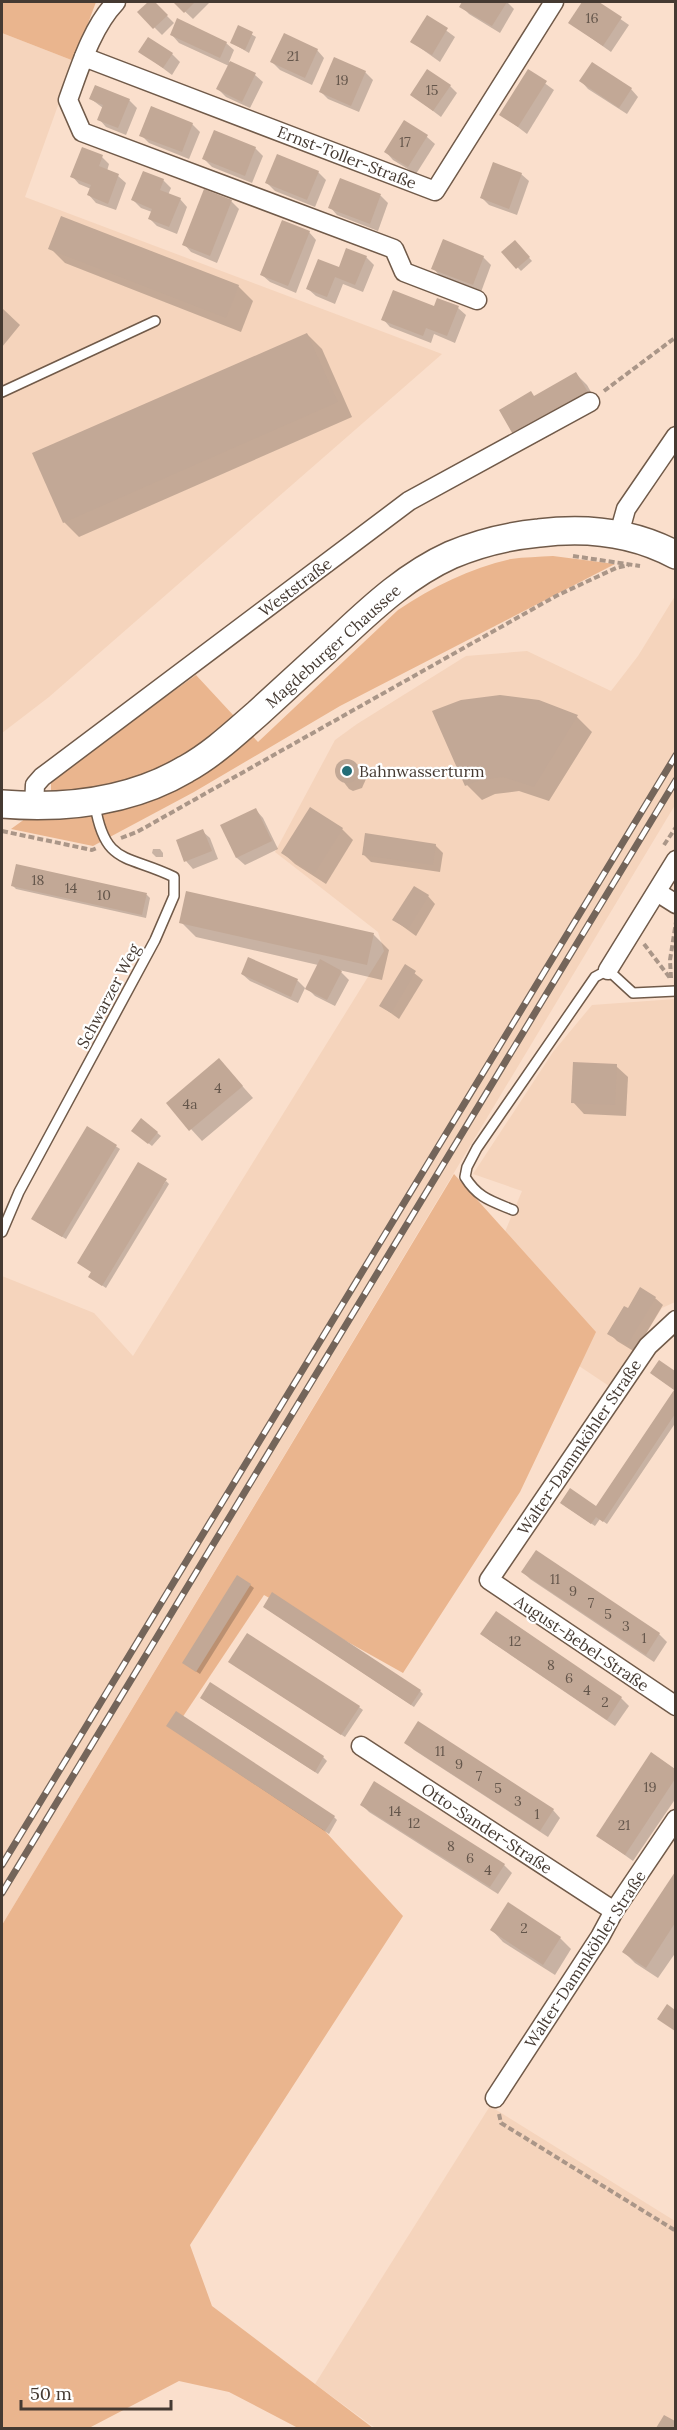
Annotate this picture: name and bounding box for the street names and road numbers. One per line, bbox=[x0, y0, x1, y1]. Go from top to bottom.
street label: Ernst-Toller-Straße bbox=[275, 121, 420, 193]
street label: Weststraße bbox=[255, 553, 336, 621]
street label: Magdeburger Chaussee bbox=[261, 580, 405, 712]
street label: Schwarzer Weg bbox=[72, 939, 145, 1052]
street label: Walter-Dammköhler Straße bbox=[513, 1355, 645, 1539]
street label: August-Bebel-Straße bbox=[510, 1590, 653, 1696]
street label: Otto-Sander-Straße bbox=[418, 1778, 556, 1878]
street label: Walter-Dammköhler Straße bbox=[520, 1866, 650, 2051]

